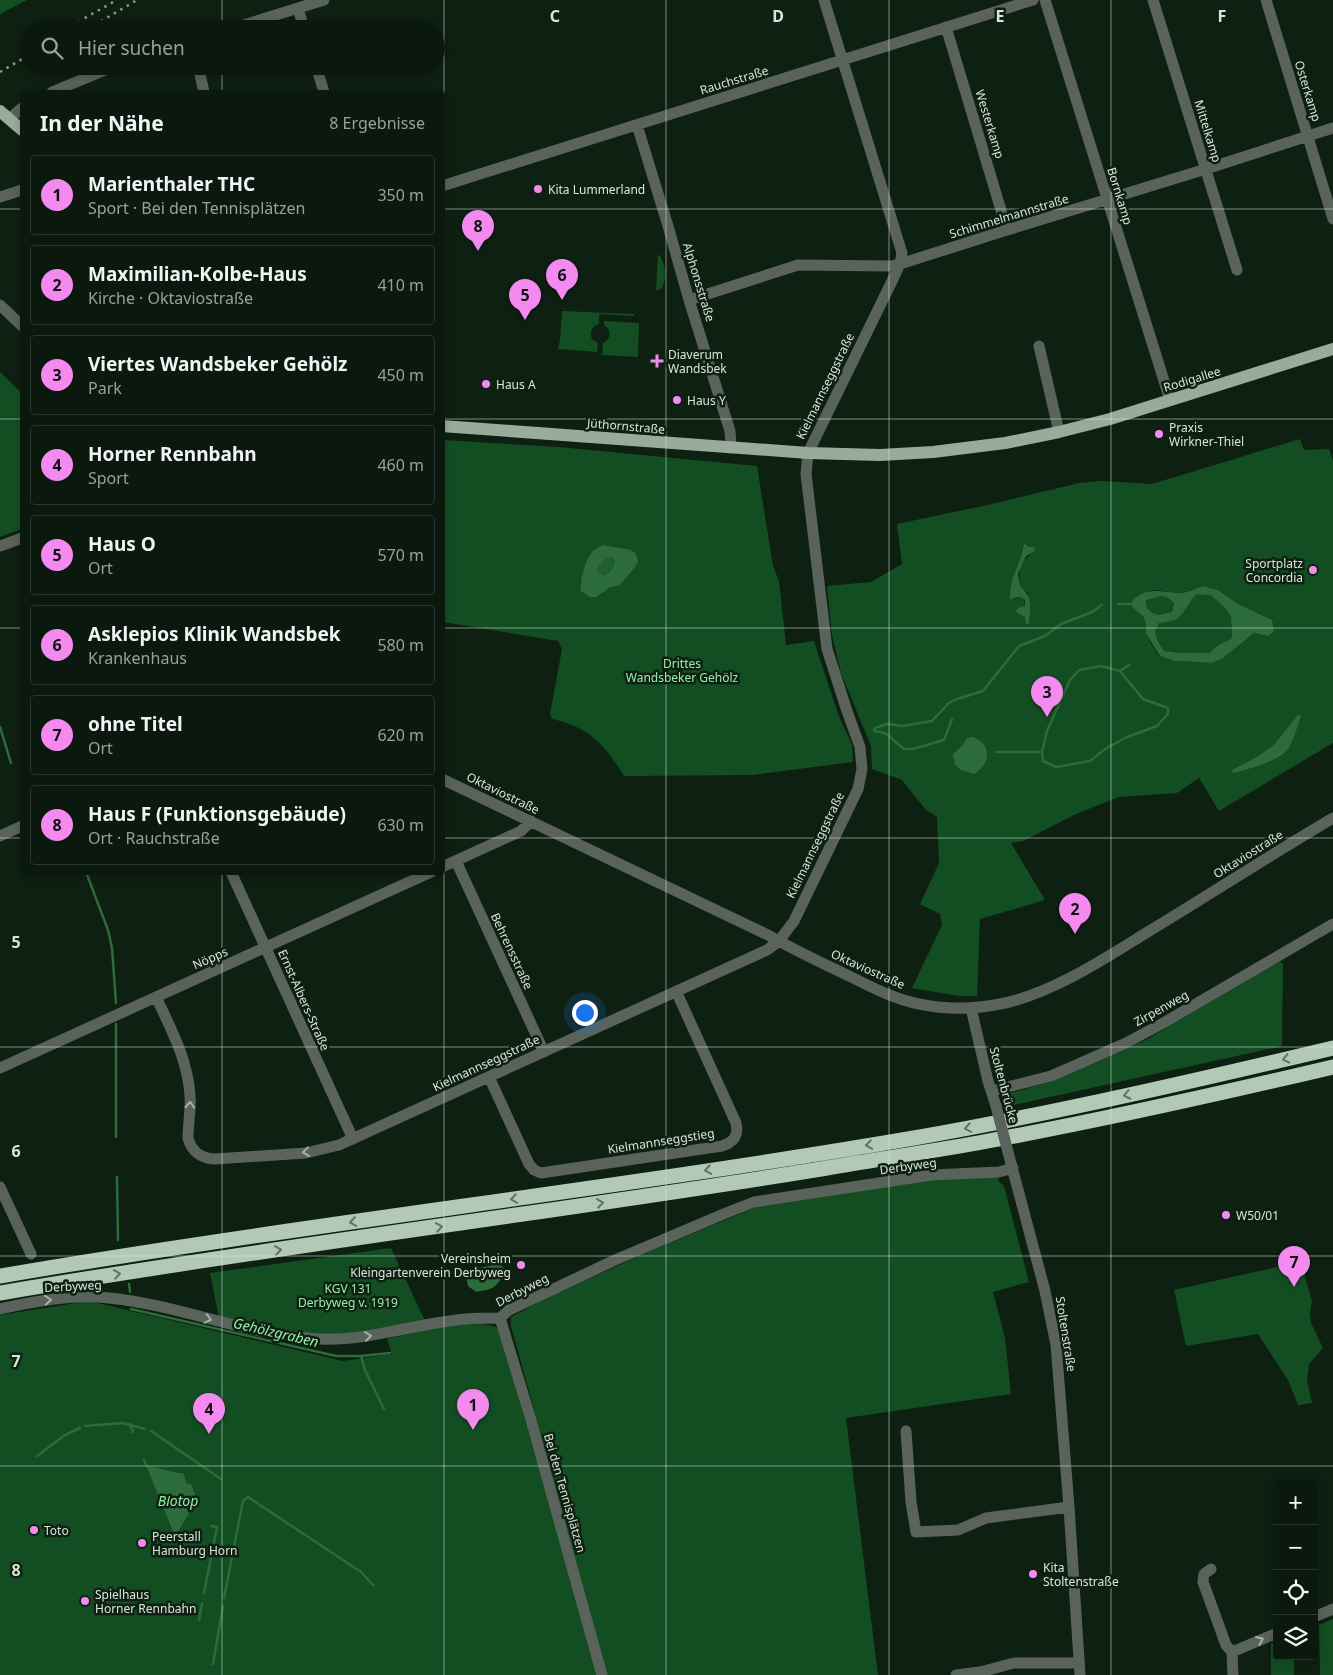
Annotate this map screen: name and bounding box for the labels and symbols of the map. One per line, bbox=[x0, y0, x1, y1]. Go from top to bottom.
text: C bbox=[550, 5, 560, 27]
text: D bbox=[772, 5, 784, 27]
text: E bbox=[996, 5, 1005, 27]
text: F bbox=[1218, 5, 1226, 27]
street label: Osterkamp bbox=[1291, 58, 1325, 124]
street label: Rauchstraße bbox=[698, 61, 770, 98]
street label: Westerkamp bbox=[971, 87, 1009, 161]
street label: Mittelkamp bbox=[1190, 98, 1226, 164]
street label: Bornkamp bbox=[1103, 165, 1137, 227]
place label: Kita Lummerland bbox=[548, 181, 645, 198]
marker: Kita Lummerland bbox=[532, 183, 544, 195]
street label: Schimmelmannstraße bbox=[947, 190, 1071, 242]
pin: 8 bbox=[462, 210, 494, 251]
street label: Alphonsstraße bbox=[679, 240, 719, 324]
pin: 6 bbox=[546, 259, 578, 300]
pin: 5 bbox=[509, 279, 541, 320]
street label: Kielmannseggstraße bbox=[792, 330, 858, 442]
place label: Diaverum Wandsbek bbox=[668, 346, 727, 377]
marker: Diaverum Wandsbek bbox=[650, 354, 664, 368]
street label: Rodigallee bbox=[1161, 362, 1223, 396]
place label: Haus A bbox=[496, 376, 536, 393]
marker: Haus A bbox=[480, 378, 492, 390]
place label: Haus Y bbox=[687, 392, 726, 409]
marker: Haus Y bbox=[671, 394, 683, 406]
street label: Jüthornstraße bbox=[585, 414, 666, 438]
place label: Praxis Wirkner-Thiel bbox=[1169, 419, 1244, 450]
marker: Praxis Wirkner-Thiel bbox=[1153, 428, 1165, 440]
place label: Sportplatz Concordia bbox=[1245, 555, 1303, 586]
marker: Sportplatz Concordia bbox=[1307, 564, 1319, 576]
park label: Drittes Wandsbeker Gehölz bbox=[626, 655, 739, 686]
pin: 3 bbox=[1031, 676, 1063, 717]
street label: Oktaviostraße bbox=[464, 768, 543, 818]
street label: Kielmannseggstraße bbox=[782, 789, 848, 901]
street label: Oktaviostraße bbox=[1210, 826, 1286, 882]
pin: 2 bbox=[1059, 893, 1091, 934]
street label: Behrensstraße bbox=[487, 910, 537, 992]
text: 5 bbox=[11, 931, 21, 953]
street label: Nöpps bbox=[190, 943, 231, 973]
street label: Oktaviostraße bbox=[828, 945, 908, 993]
street label: Ernst-Albers-Straße bbox=[274, 947, 334, 1054]
street label: Zirpenweg bbox=[1131, 986, 1191, 1030]
your location bbox=[572, 1000, 598, 1026]
street label: Kielmannseggstraße bbox=[430, 1031, 543, 1095]
street label: Stoltenbrücke bbox=[986, 1045, 1022, 1125]
one-way arrow bbox=[1281, 1053, 1290, 1064]
one-way arrow bbox=[1123, 1089, 1132, 1100]
one-way arrow bbox=[185, 1100, 195, 1108]
one-way arrow bbox=[963, 1122, 972, 1132]
street label: Kielmannseggstieg bbox=[606, 1124, 716, 1158]
text: 6 bbox=[11, 1140, 21, 1162]
one-way arrow bbox=[865, 1140, 873, 1150]
one-way arrow bbox=[302, 1146, 310, 1157]
street label: Derbyweg bbox=[878, 1154, 938, 1178]
one-way arrow bbox=[704, 1165, 713, 1175]
one-way arrow bbox=[509, 1194, 518, 1204]
one-way arrow bbox=[596, 1198, 604, 1209]
place label: W50/01 bbox=[1236, 1207, 1279, 1224]
marker: W50/01 bbox=[1220, 1209, 1232, 1221]
one-way arrow bbox=[348, 1217, 357, 1227]
one-way arrow bbox=[434, 1222, 443, 1232]
one-way arrow bbox=[274, 1245, 282, 1256]
pin: 7 bbox=[1278, 1246, 1310, 1287]
place label: Vereinsheim Kleingartenverein Derbyweg bbox=[350, 1250, 511, 1281]
marker: Vereinsheim Kleingartenverein Derbyweg bbox=[515, 1259, 527, 1271]
one-way arrow bbox=[114, 1269, 122, 1280]
street label: Derbyweg bbox=[493, 1269, 551, 1311]
street label: Derbyweg bbox=[44, 1276, 102, 1296]
park label: KGV 131 Derbyweg v. 1919 bbox=[298, 1280, 398, 1311]
one-way arrow bbox=[44, 1295, 52, 1306]
street label: Stoltenstraße bbox=[1052, 1295, 1080, 1373]
one-way arrow bbox=[203, 1313, 212, 1324]
water label: Gehölzgraben bbox=[232, 1313, 320, 1351]
one-way arrow bbox=[365, 1331, 373, 1342]
text: 7 bbox=[11, 1350, 21, 1372]
pin: 1 bbox=[457, 1389, 489, 1430]
pin: 4 bbox=[193, 1393, 225, 1434]
street label: Bei den Tennisplätzen bbox=[540, 1431, 590, 1555]
water label: Biotop bbox=[158, 1491, 198, 1510]
place label: Toto bbox=[44, 1522, 69, 1539]
marker: Toto bbox=[28, 1524, 40, 1536]
place label: Peerstall Hamburg Horn bbox=[152, 1528, 238, 1559]
marker: Peerstall Hamburg Horn bbox=[136, 1537, 148, 1549]
text: 8 bbox=[11, 1559, 21, 1581]
place label: Kita Stoltenstraße bbox=[1043, 1559, 1119, 1590]
marker: Kita Stoltenstraße bbox=[1027, 1568, 1039, 1580]
place label: Spielhaus Horner Rennbahn bbox=[95, 1586, 196, 1617]
marker: Spielhaus Horner Rennbahn bbox=[79, 1595, 91, 1607]
one-way arrow bbox=[1255, 1636, 1264, 1646]

